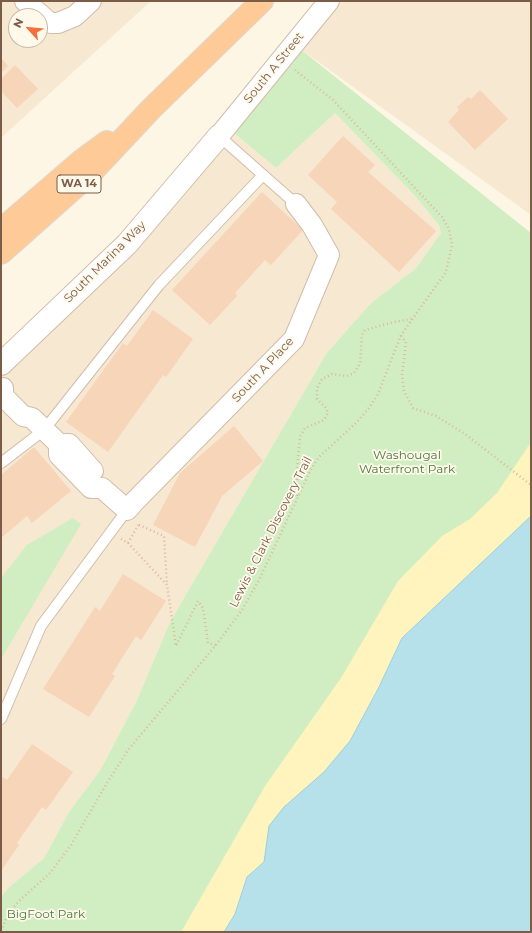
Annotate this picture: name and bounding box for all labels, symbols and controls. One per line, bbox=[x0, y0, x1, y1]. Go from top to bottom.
north arrow bbox=[8, 8, 48, 48]
text: N bbox=[10, 16, 26, 30]
street label: South A Street bbox=[241, 30, 307, 106]
road number: WA 14 bbox=[57, 175, 101, 193]
street label: South Marina Way bbox=[61, 218, 149, 306]
street label: South A Place bbox=[229, 334, 297, 406]
park label: Washougal Waterfront Park bbox=[359, 448, 455, 476]
street label: Lewis & Clark Discovery Trail bbox=[227, 454, 315, 610]
park label: BigFoot Park bbox=[7, 907, 85, 921]

